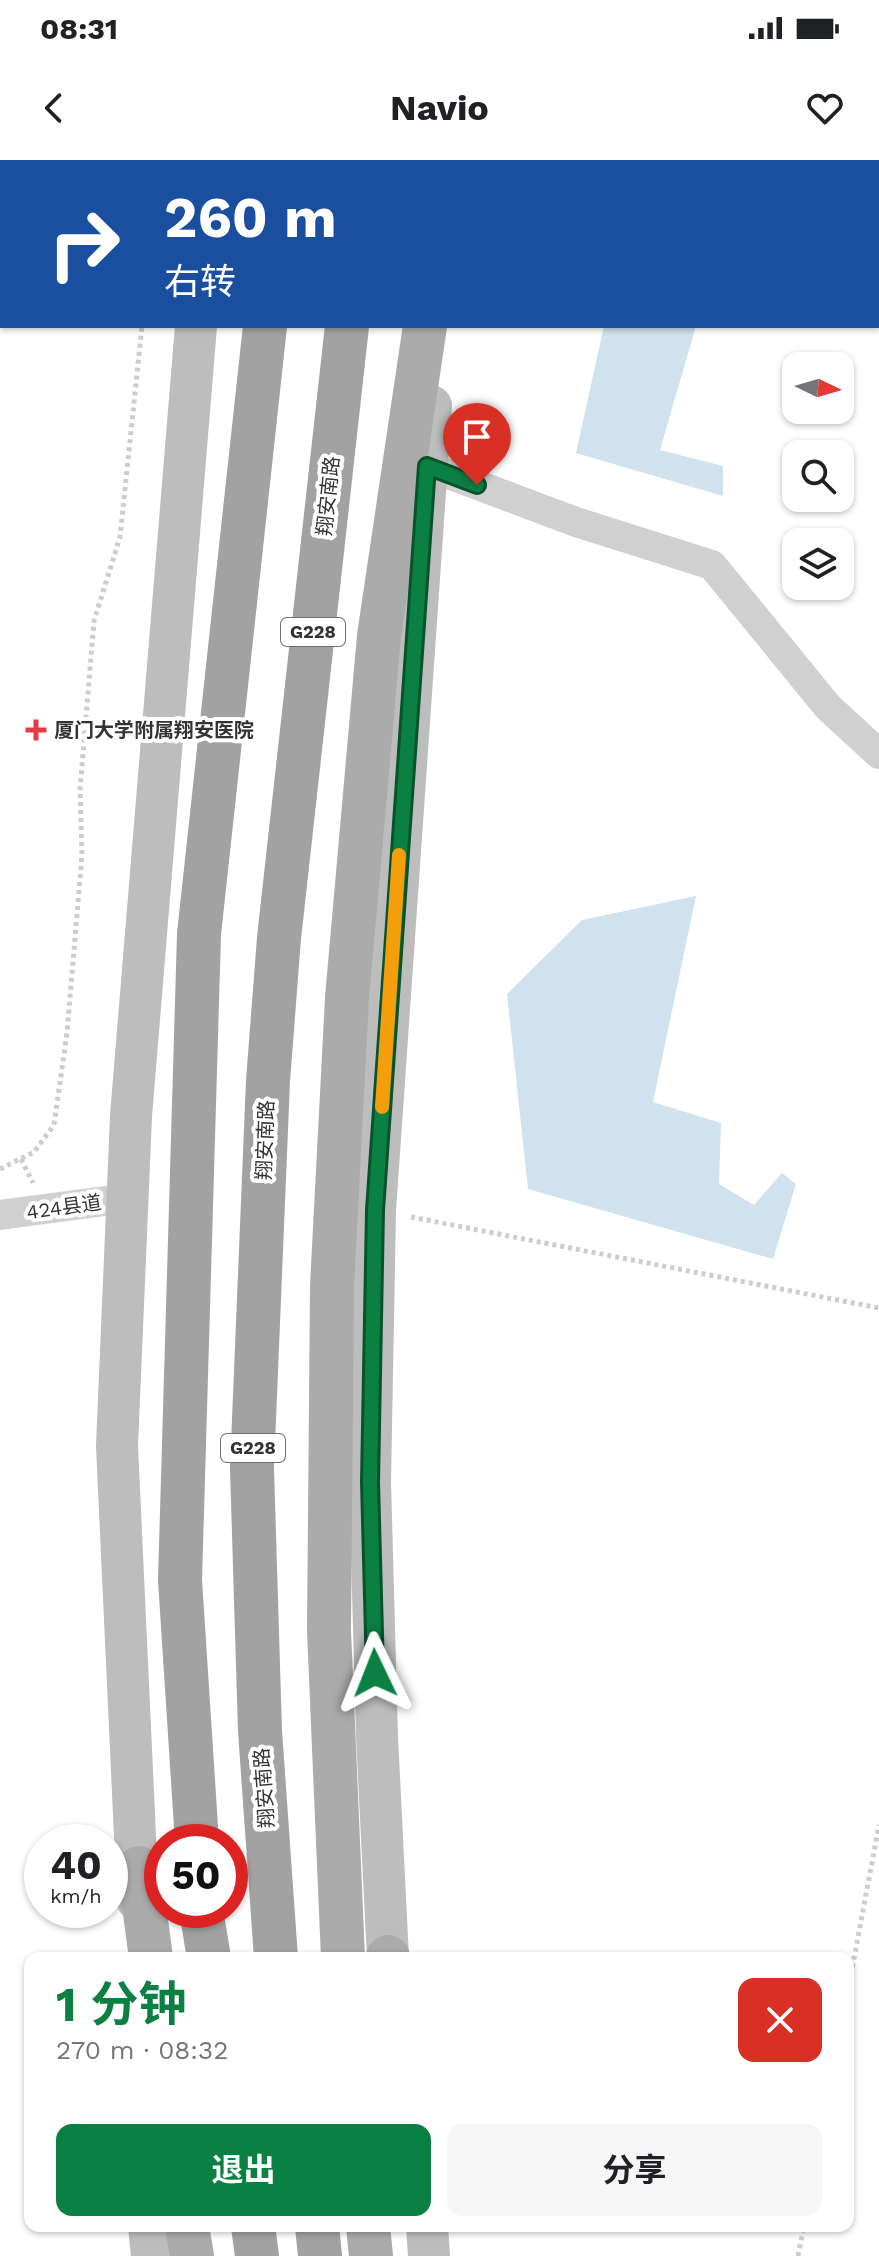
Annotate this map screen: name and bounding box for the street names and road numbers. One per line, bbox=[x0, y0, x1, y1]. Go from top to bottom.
street label: 翔安南路 bbox=[312, 455, 344, 537]
road number: G228 bbox=[281, 618, 345, 646]
street label: 翔安南路 bbox=[252, 1100, 278, 1180]
street label: 424县道 bbox=[25, 1190, 103, 1224]
road number: G228 bbox=[221, 1434, 285, 1462]
street label: 翔安南路 bbox=[249, 1747, 279, 1829]

